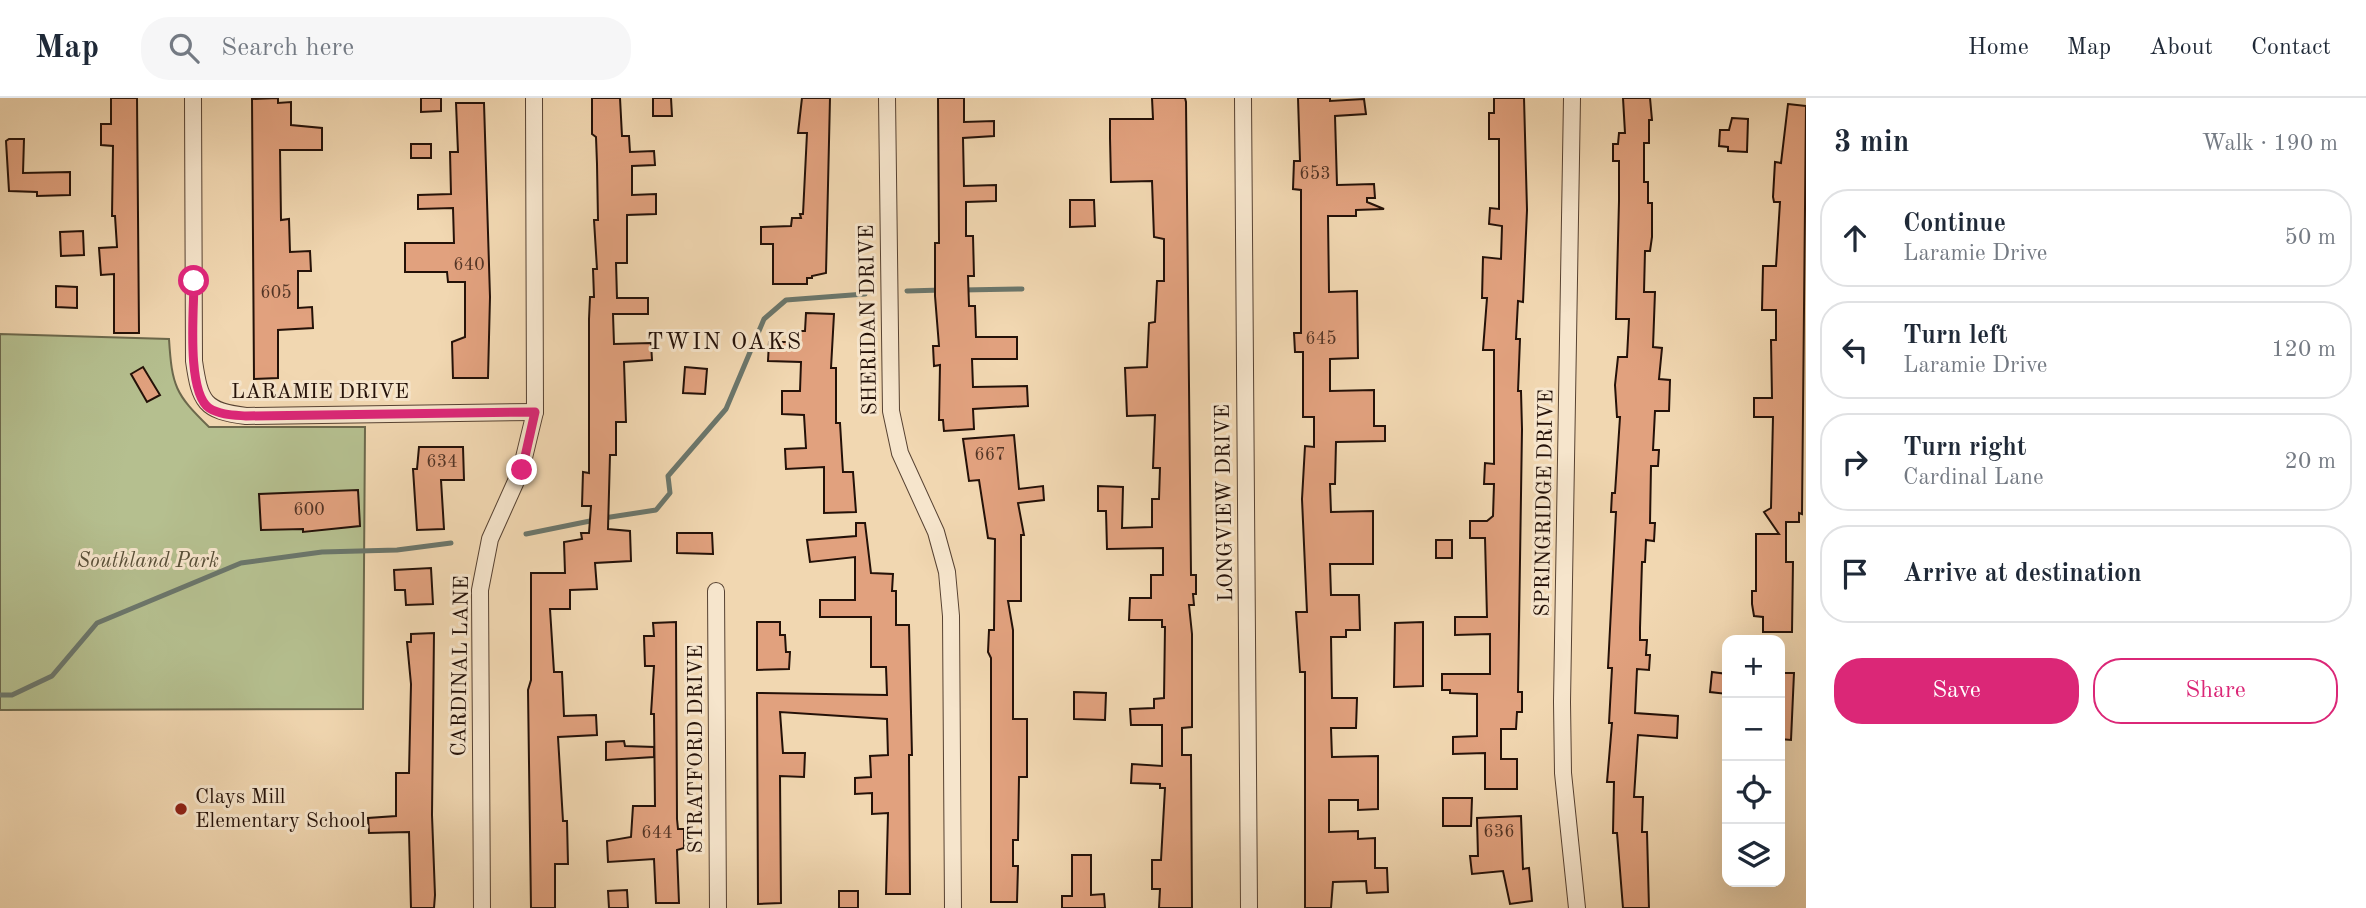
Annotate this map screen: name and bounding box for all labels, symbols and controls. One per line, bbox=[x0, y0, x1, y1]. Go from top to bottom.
search box bbox=[141, 17, 631, 80]
icon: search bbox=[165, 29, 203, 67]
text: Map bbox=[35, 32, 99, 65]
text: Search here bbox=[221, 35, 354, 61]
text: Home bbox=[1968, 36, 2029, 60]
text: Map bbox=[2067, 36, 2111, 60]
text: About bbox=[2149, 36, 2213, 60]
text: Contact bbox=[2251, 36, 2331, 60]
text: 3 min bbox=[1834, 128, 1909, 158]
text: Walk · 190 m bbox=[2202, 132, 2338, 155]
house number: 653 bbox=[1299, 165, 1331, 183]
text: Continue bbox=[1903, 211, 2006, 237]
icon: ahead bbox=[1836, 219, 1874, 257]
street label: SHERIDAN DRIVE bbox=[857, 224, 881, 416]
text: 50 m bbox=[2285, 226, 2336, 249]
text: Laramie Drive bbox=[1903, 242, 2047, 265]
house number: 640 bbox=[453, 256, 485, 274]
route start bbox=[178, 265, 209, 296]
house number: 605 bbox=[260, 284, 292, 302]
text: Turn left bbox=[1903, 323, 2008, 349]
house number: 645 bbox=[1305, 330, 1337, 348]
district label: TWIN OAKS bbox=[647, 331, 803, 354]
icon: left bbox=[1836, 331, 1874, 369]
text: 120 m bbox=[2271, 338, 2336, 361]
text: Laramie Drive bbox=[1903, 354, 2047, 377]
street label: LARAMIE DRIVE bbox=[231, 382, 409, 403]
street label: SPRINGRIDGE DRIVE bbox=[1533, 389, 1557, 617]
street label: LONGVIEW DRIVE bbox=[1213, 404, 1237, 602]
text: Turn right bbox=[1903, 435, 2026, 461]
icon: right bbox=[1836, 443, 1874, 481]
house number: 667 bbox=[974, 446, 1006, 464]
text: 20 m bbox=[2285, 450, 2336, 473]
house number: 634 bbox=[426, 453, 458, 471]
route end bbox=[506, 454, 537, 485]
text: Cardinal Lane bbox=[1903, 466, 2044, 489]
house number: 600 bbox=[293, 501, 325, 519]
park label: Southland Park bbox=[77, 551, 219, 572]
icon: arrive bbox=[1836, 555, 1874, 593]
text: Arrive at destination bbox=[1903, 561, 2142, 587]
street label: CARDINAL LANE bbox=[449, 575, 473, 757]
map controls bbox=[1722, 635, 1785, 887]
button: + bbox=[1722, 635, 1785, 698]
street label: STRATFORD DRIVE bbox=[686, 645, 707, 853]
button: Save bbox=[1834, 658, 2079, 724]
button: Share bbox=[2093, 658, 2338, 724]
button: − bbox=[1722, 698, 1785, 761]
button: locate bbox=[1722, 761, 1785, 824]
place label: Clays Mill Elementary School bbox=[195, 787, 366, 832]
marker: Clays Mill Elementary School bbox=[173, 801, 189, 817]
house number: 636 bbox=[1483, 823, 1515, 841]
house number: 644 bbox=[641, 824, 673, 842]
button: layers bbox=[1722, 824, 1785, 887]

